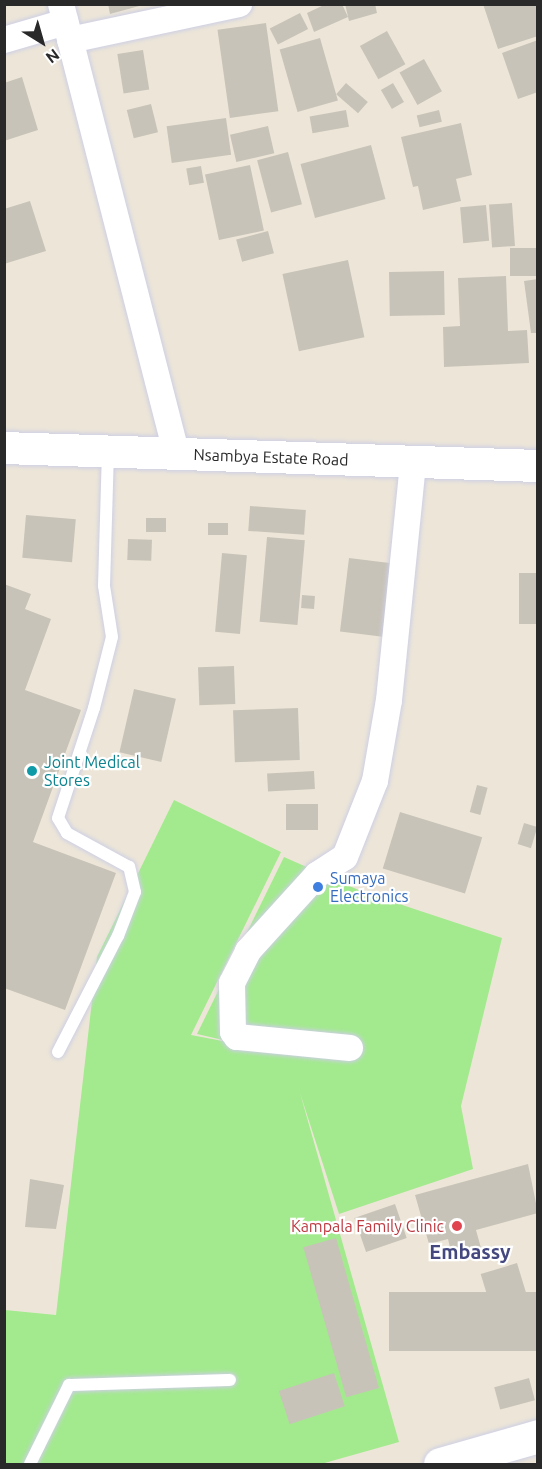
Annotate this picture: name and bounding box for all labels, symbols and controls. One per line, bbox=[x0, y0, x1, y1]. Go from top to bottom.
north arrow bbox=[12, 12, 72, 72]
text: N bbox=[43, 46, 63, 67]
street label: Nsambya Estate Road bbox=[193, 445, 349, 469]
place label: Joint Medical Stores bbox=[44, 752, 140, 790]
marker: Joint Medical Stores bbox=[25, 764, 39, 778]
place label: Sumaya Electronics bbox=[330, 868, 409, 906]
marker: Sumaya Electronics bbox=[311, 880, 325, 894]
place label: Kampala Family Clinic bbox=[291, 1216, 444, 1236]
marker: Kampala Family Clinic bbox=[448, 1217, 466, 1235]
district label: Embassy bbox=[429, 1239, 511, 1263]

